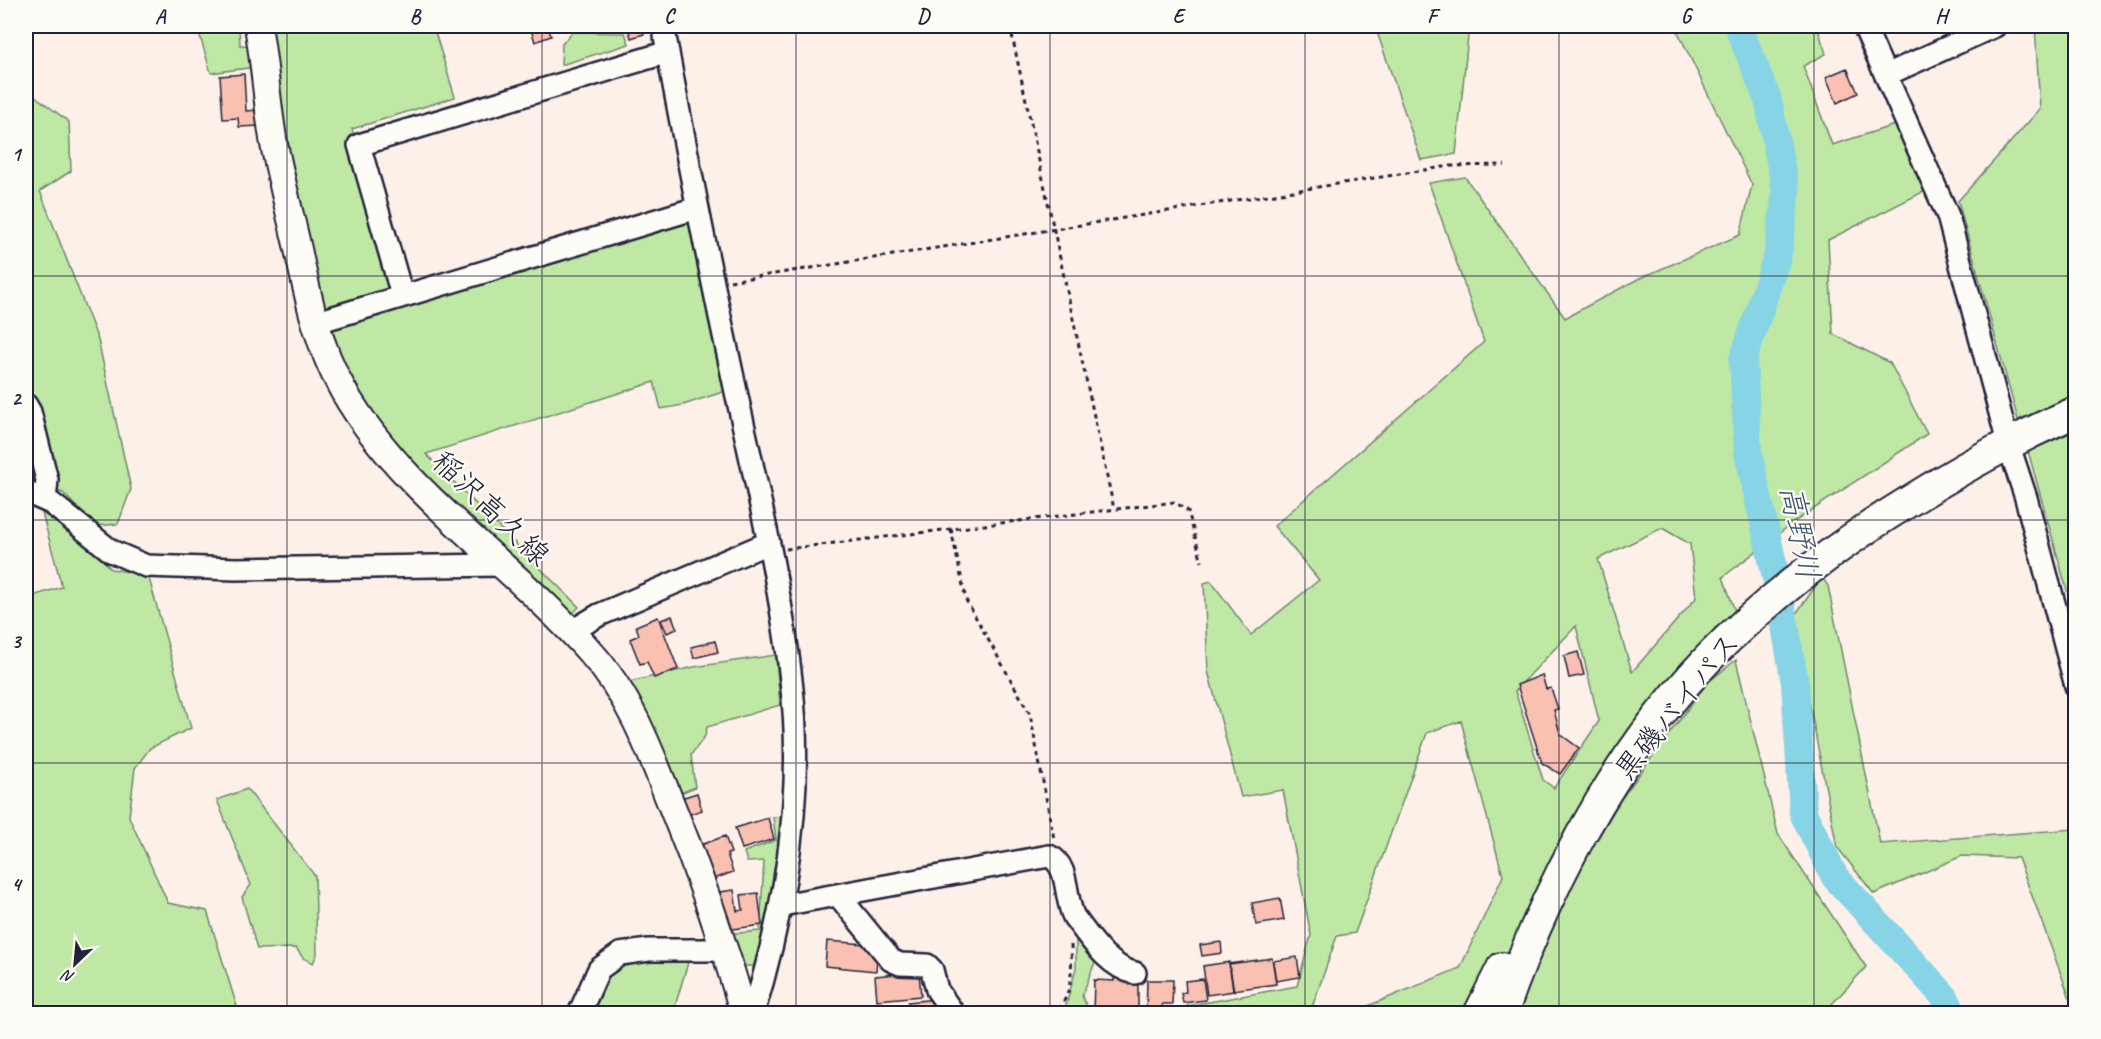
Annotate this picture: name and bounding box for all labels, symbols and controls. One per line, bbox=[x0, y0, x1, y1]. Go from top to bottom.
text: A bbox=[155, 4, 167, 29]
text: B bbox=[410, 4, 422, 29]
text: C bbox=[664, 4, 676, 29]
text: D bbox=[917, 4, 931, 29]
text: E bbox=[1173, 4, 1187, 29]
text: F bbox=[1427, 4, 1441, 29]
text: G bbox=[1681, 4, 1694, 29]
text: H bbox=[1935, 4, 1950, 29]
text: 1 bbox=[12, 142, 23, 167]
text: 2 bbox=[12, 386, 23, 411]
street label: 稲沢高久線 bbox=[424, 442, 558, 574]
water label: 高野川 bbox=[1771, 481, 1829, 583]
street label: 黒磯バイパス bbox=[1606, 624, 1748, 788]
text: 3 bbox=[12, 629, 23, 654]
text: 4 bbox=[12, 872, 24, 897]
north arrow bbox=[45, 934, 105, 994]
text: N bbox=[57, 964, 78, 988]

